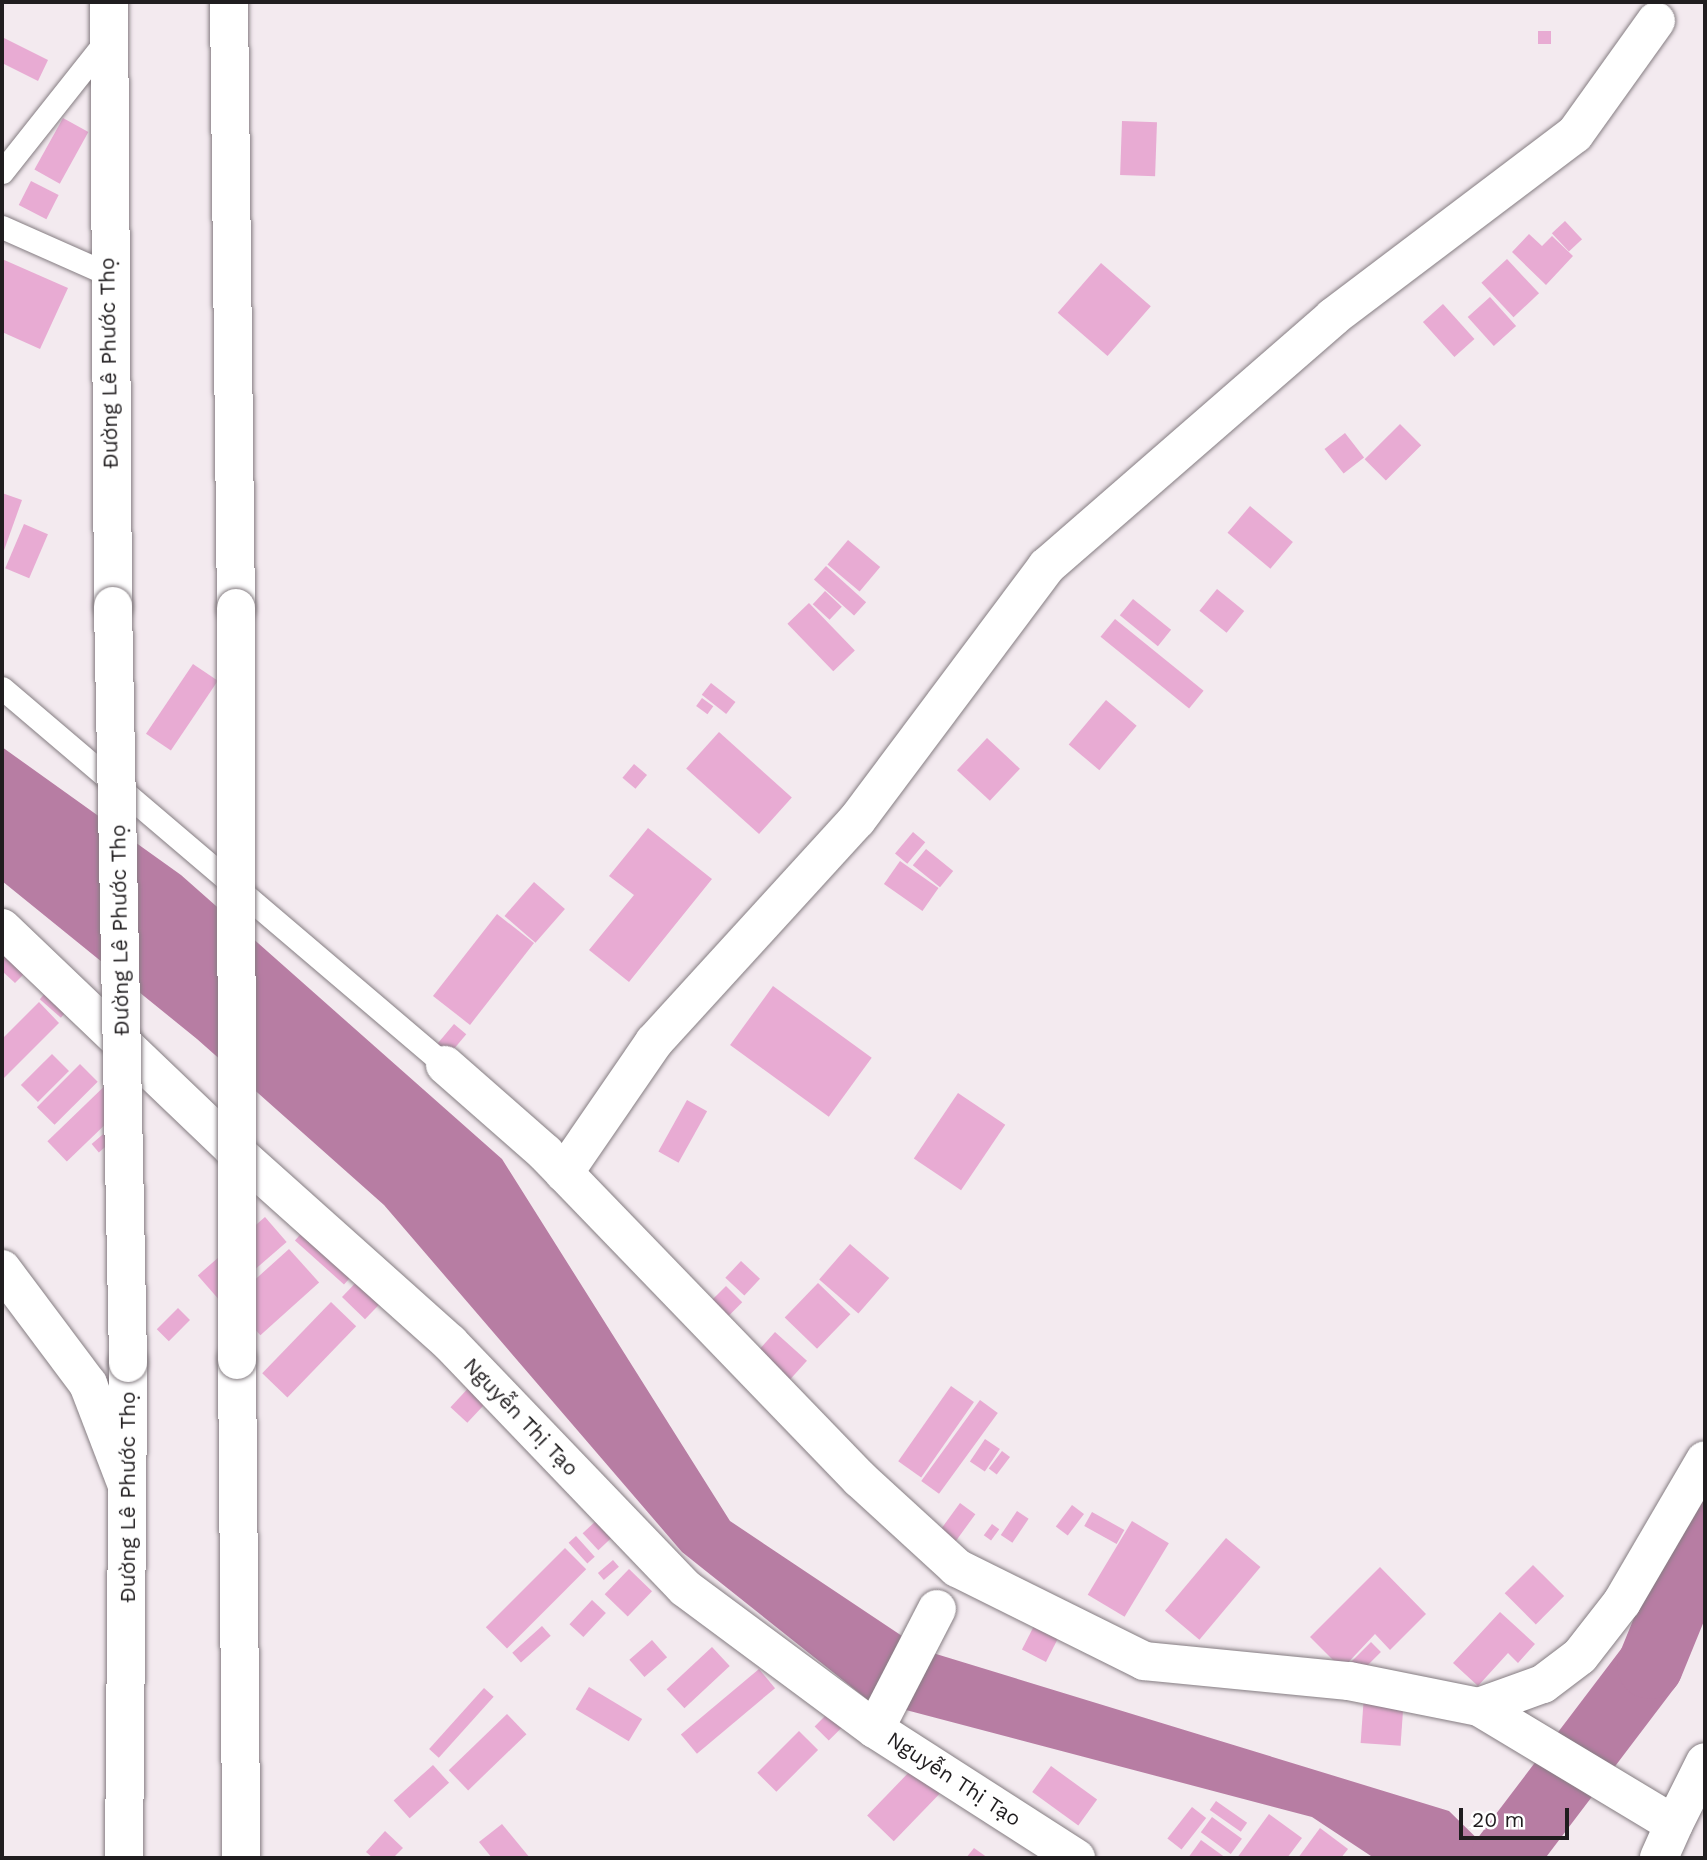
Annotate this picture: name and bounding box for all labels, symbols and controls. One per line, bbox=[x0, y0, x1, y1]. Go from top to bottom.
street label: Đường Lê Phước Thọ bbox=[95, 257, 123, 469]
street label: Đường Lê Phước Thọ bbox=[106, 824, 134, 1036]
street label: Nguyễn Thị Tạo bbox=[458, 1352, 584, 1482]
street label: Đường Lê Phước Thọ bbox=[115, 1391, 141, 1603]
street label: Nguyễn Thị Tạo bbox=[882, 1726, 1026, 1832]
scale bar bbox=[1462, 1794, 1572, 1838]
text: 20 m bbox=[1472, 1807, 1524, 1832]

